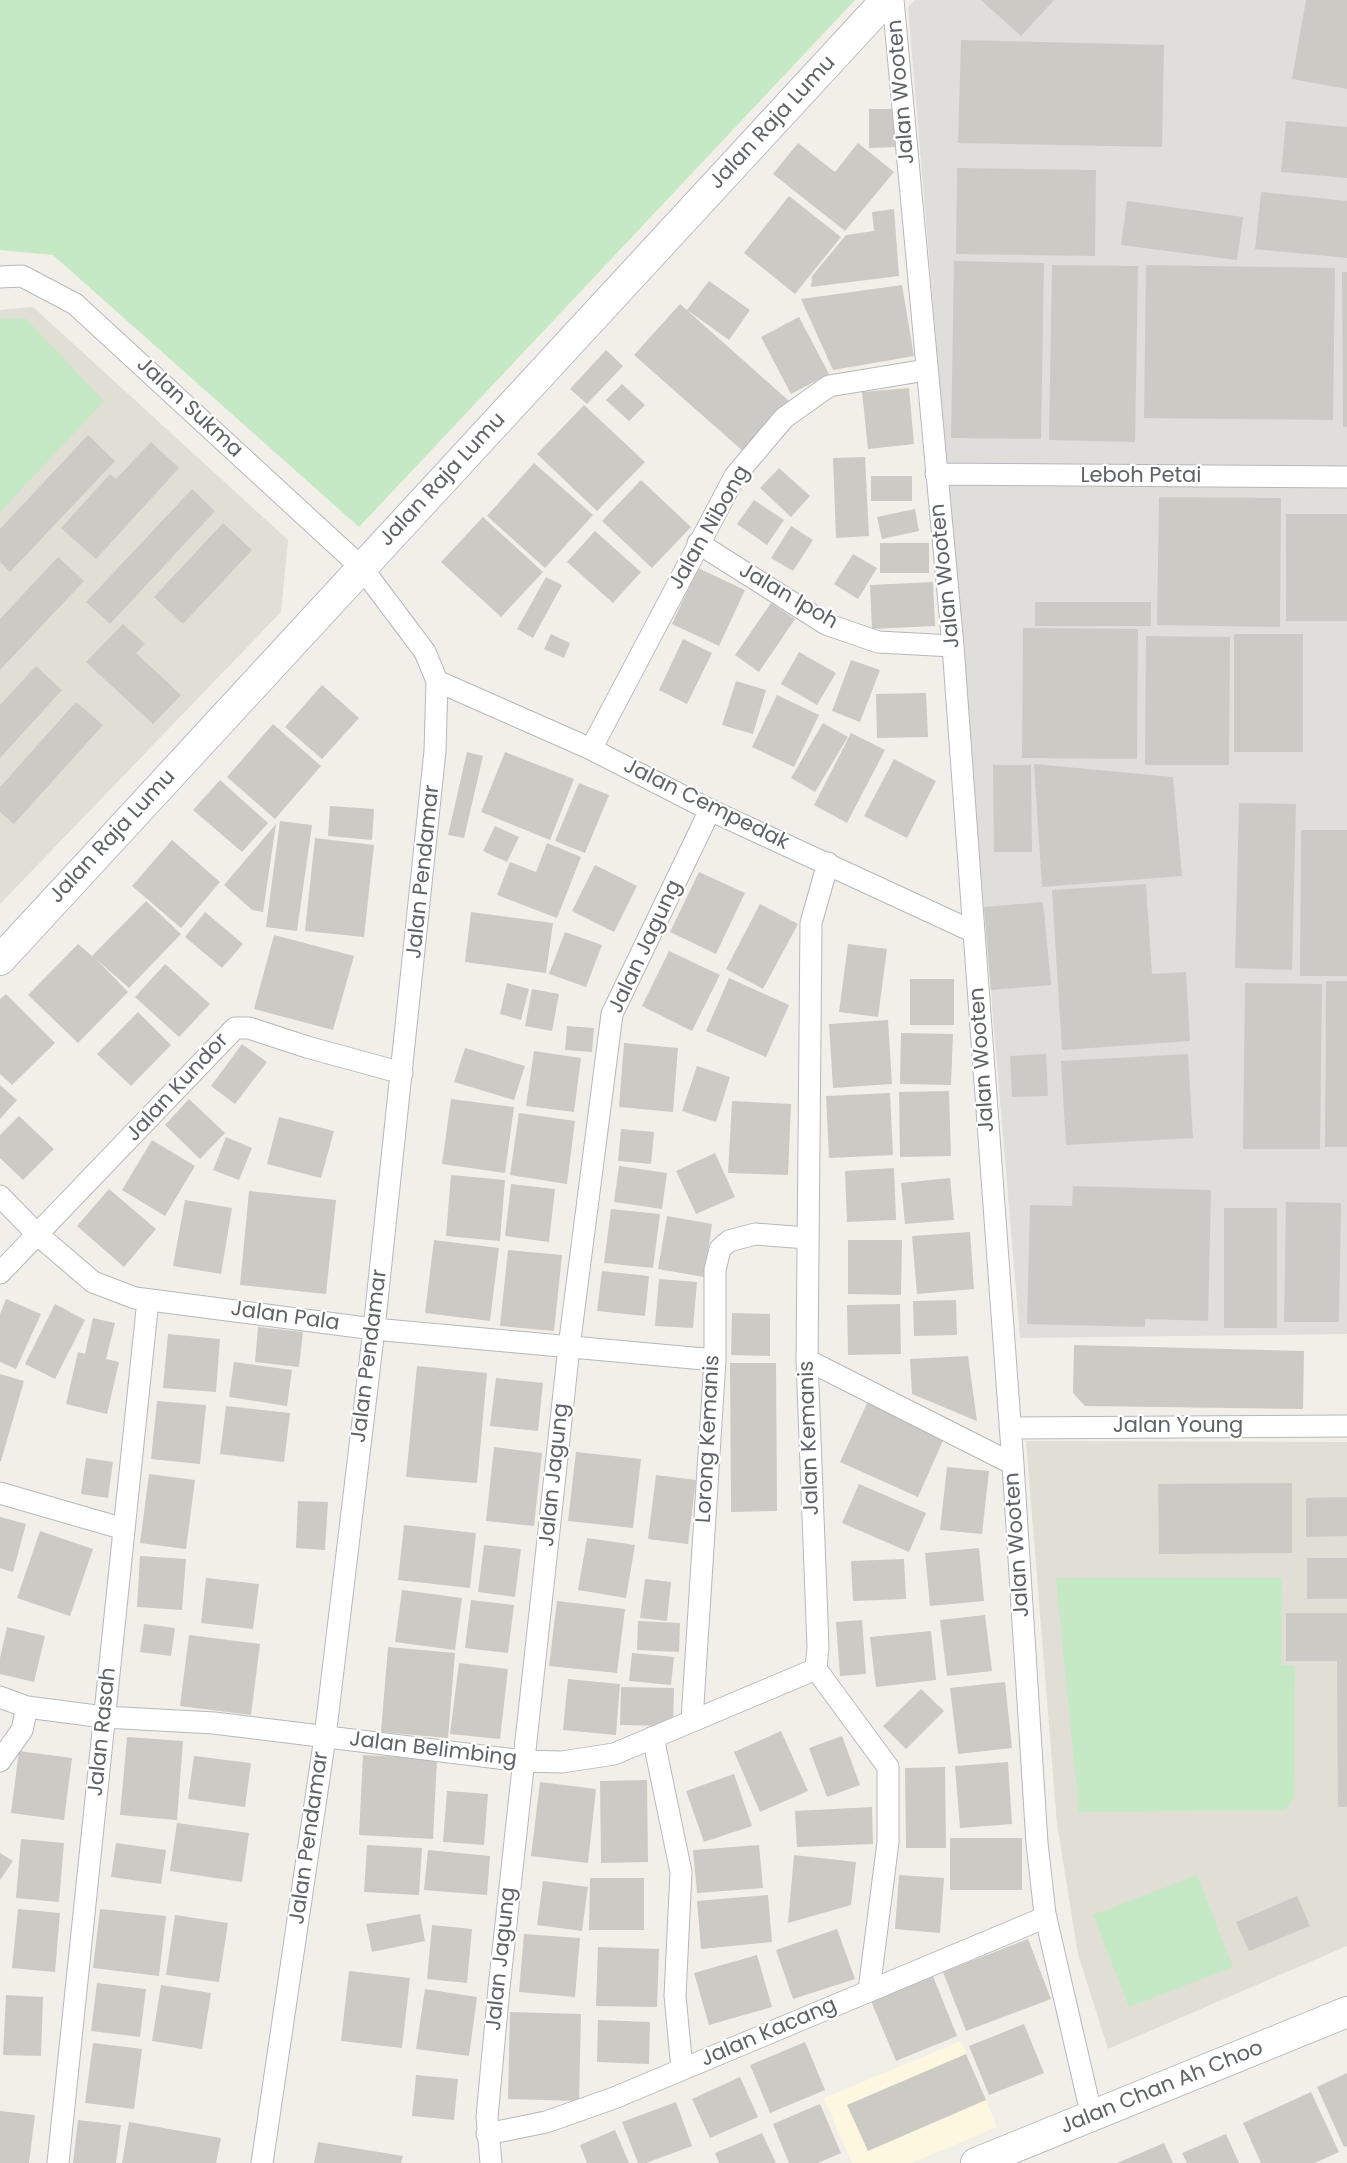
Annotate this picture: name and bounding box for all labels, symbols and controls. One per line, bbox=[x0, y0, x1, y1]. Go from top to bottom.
street label: Jalan Wooten bbox=[883, 19, 921, 165]
street label: Jalan Raja Lumu bbox=[705, 51, 841, 195]
street label: Jalan Sukma bbox=[131, 352, 247, 464]
street label: Jalan Raja Lumu bbox=[375, 408, 511, 552]
street label: Jalan Nibong bbox=[664, 462, 756, 594]
street label: Leboh Petai bbox=[1081, 464, 1201, 490]
street label: Jalan Wooten bbox=[926, 502, 966, 650]
street label: Jalan Ipoh bbox=[734, 559, 842, 635]
street label: Jalan Cempedak bbox=[619, 754, 793, 856]
street label: Jalan Raja Lumu bbox=[45, 765, 181, 909]
street label: Jalan Pendamar bbox=[402, 784, 446, 960]
street label: Jalan Jagung bbox=[604, 876, 688, 1018]
street label: Jalan Wooten bbox=[965, 987, 1001, 1133]
street label: Jalan Kundor bbox=[122, 1029, 234, 1147]
street label: Jalan Pendamar bbox=[347, 1268, 393, 1444]
street label: Jalan Pala bbox=[229, 1297, 341, 1337]
street label: Lorong Kemanis bbox=[692, 1354, 726, 1524]
street label: Jalan Kemanis bbox=[795, 1360, 825, 1516]
street label: Jalan Jagung bbox=[535, 1402, 575, 1548]
street label: Jalan Young bbox=[1113, 1414, 1243, 1440]
street label: Jalan Wooten bbox=[1000, 1472, 1036, 1618]
street label: Jalan Rasah bbox=[84, 1666, 122, 1798]
street label: Jalan Belimbing bbox=[348, 1727, 518, 1773]
street label: Jalan Pendamar bbox=[285, 1750, 335, 1926]
street label: Jalan Jagung bbox=[482, 1886, 522, 2032]
street label: Jalan Kacang bbox=[697, 1993, 841, 2073]
street label: Jalan Chan Ah Choo bbox=[1057, 2036, 1267, 2140]

